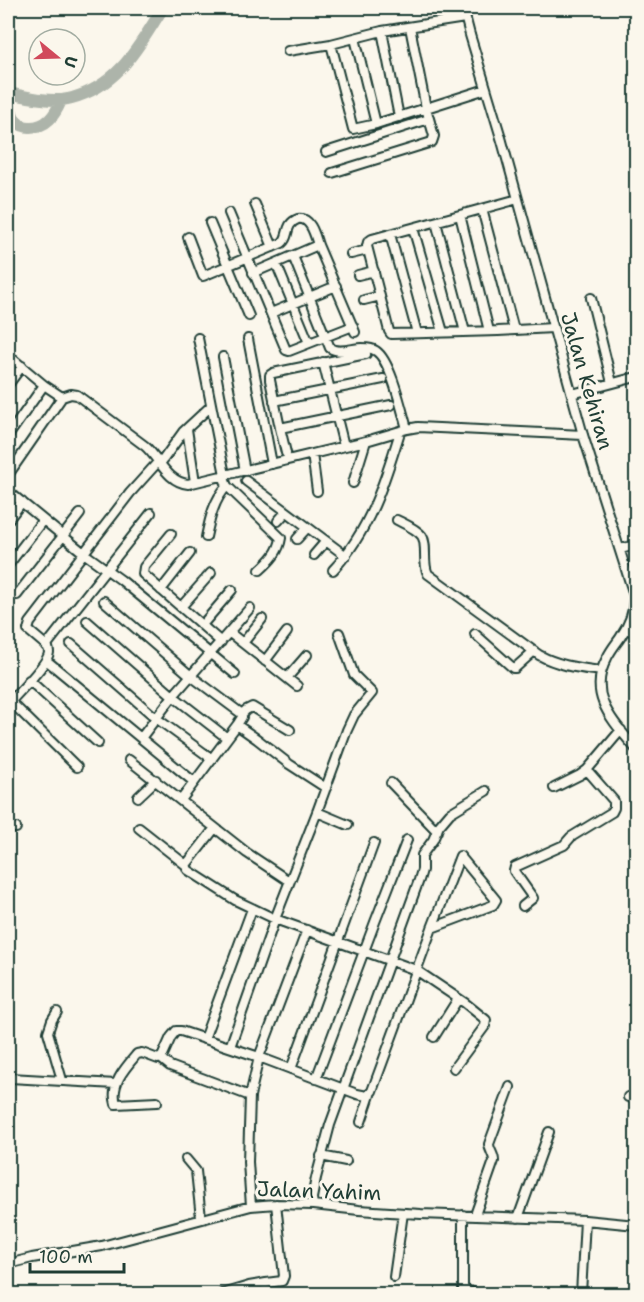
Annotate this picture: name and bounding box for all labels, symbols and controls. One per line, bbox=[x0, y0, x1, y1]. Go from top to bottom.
north arrow bbox=[27, 27, 87, 87]
text: U bbox=[59, 53, 82, 70]
street label: Jalan Kehiran bbox=[554, 309, 620, 453]
street label: Jalan Yahim bbox=[256, 1175, 382, 1207]
scale bar bbox=[30, 1236, 124, 1274]
text: 100 m bbox=[39, 1245, 93, 1269]

